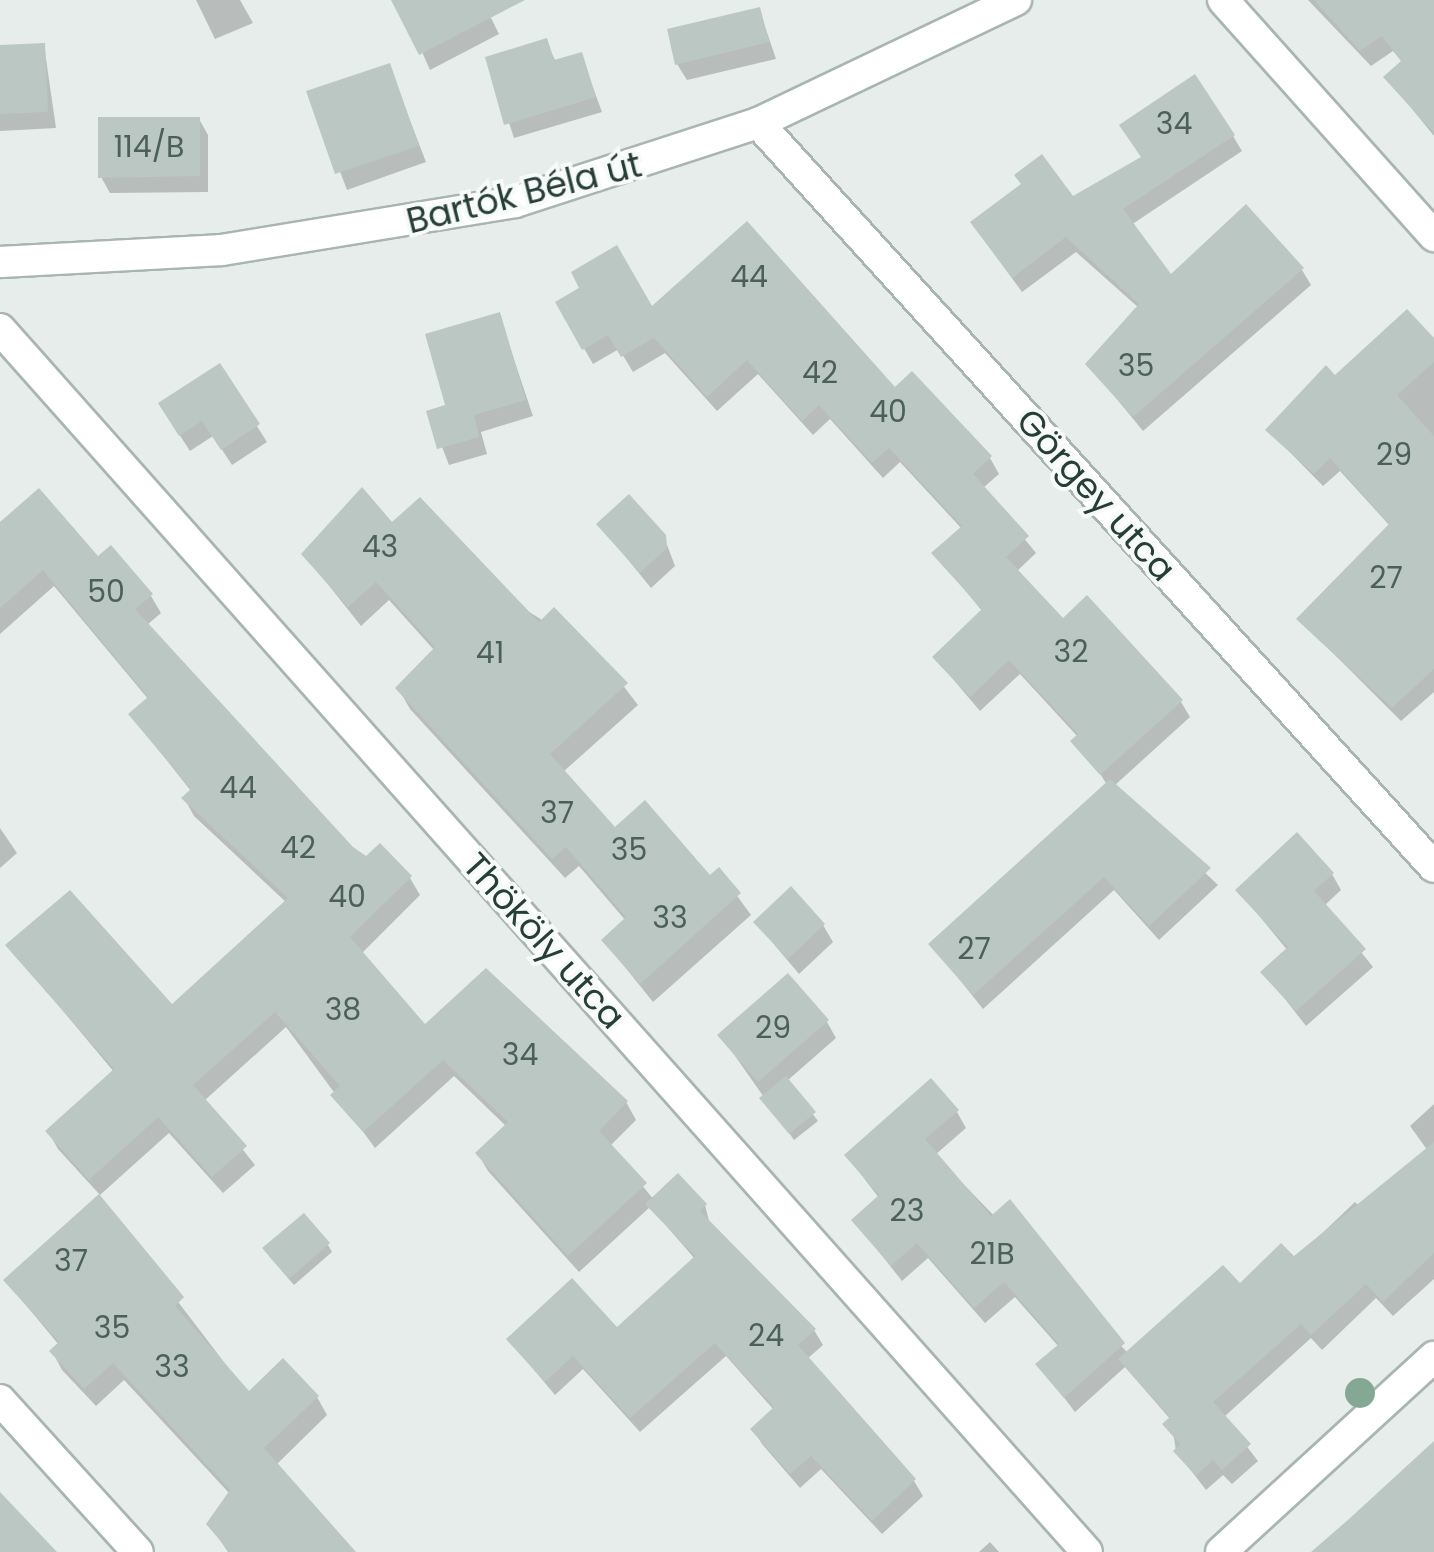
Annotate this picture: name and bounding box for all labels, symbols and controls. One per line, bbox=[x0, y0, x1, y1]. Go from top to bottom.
house number: 34 bbox=[1156, 106, 1192, 142]
house number: 114/B bbox=[114, 129, 184, 165]
street label: Bartók Béla út bbox=[402, 144, 646, 242]
house number: 44 bbox=[730, 259, 768, 295]
house number: 35 bbox=[1118, 348, 1154, 384]
house number: 42 bbox=[802, 355, 838, 391]
house number: 40 bbox=[869, 394, 907, 430]
street label: Görgey utca bbox=[1008, 400, 1184, 590]
house number: 29 bbox=[1376, 437, 1412, 473]
house number: 43 bbox=[362, 529, 398, 565]
house number: 27 bbox=[1369, 560, 1403, 596]
house number: 50 bbox=[87, 574, 125, 610]
house number: 32 bbox=[1054, 634, 1088, 670]
house number: 41 bbox=[476, 635, 504, 671]
house number: 44 bbox=[219, 770, 257, 806]
house number: 37 bbox=[540, 795, 574, 831]
house number: 42 bbox=[280, 830, 316, 866]
house number: 35 bbox=[611, 832, 647, 868]
street label: Thököly utca bbox=[454, 845, 634, 1037]
house number: 40 bbox=[328, 879, 366, 915]
house number: 33 bbox=[652, 900, 688, 936]
house number: 27 bbox=[957, 931, 991, 967]
house number: 38 bbox=[325, 992, 361, 1028]
house number: 29 bbox=[755, 1010, 791, 1046]
house number: 34 bbox=[502, 1037, 538, 1073]
house number: 23 bbox=[890, 1193, 924, 1229]
house number: 21B bbox=[969, 1236, 1015, 1272]
house number: 37 bbox=[54, 1243, 88, 1279]
house number: 35 bbox=[94, 1310, 130, 1346]
house number: 24 bbox=[748, 1318, 784, 1354]
house number: 33 bbox=[154, 1349, 190, 1385]

